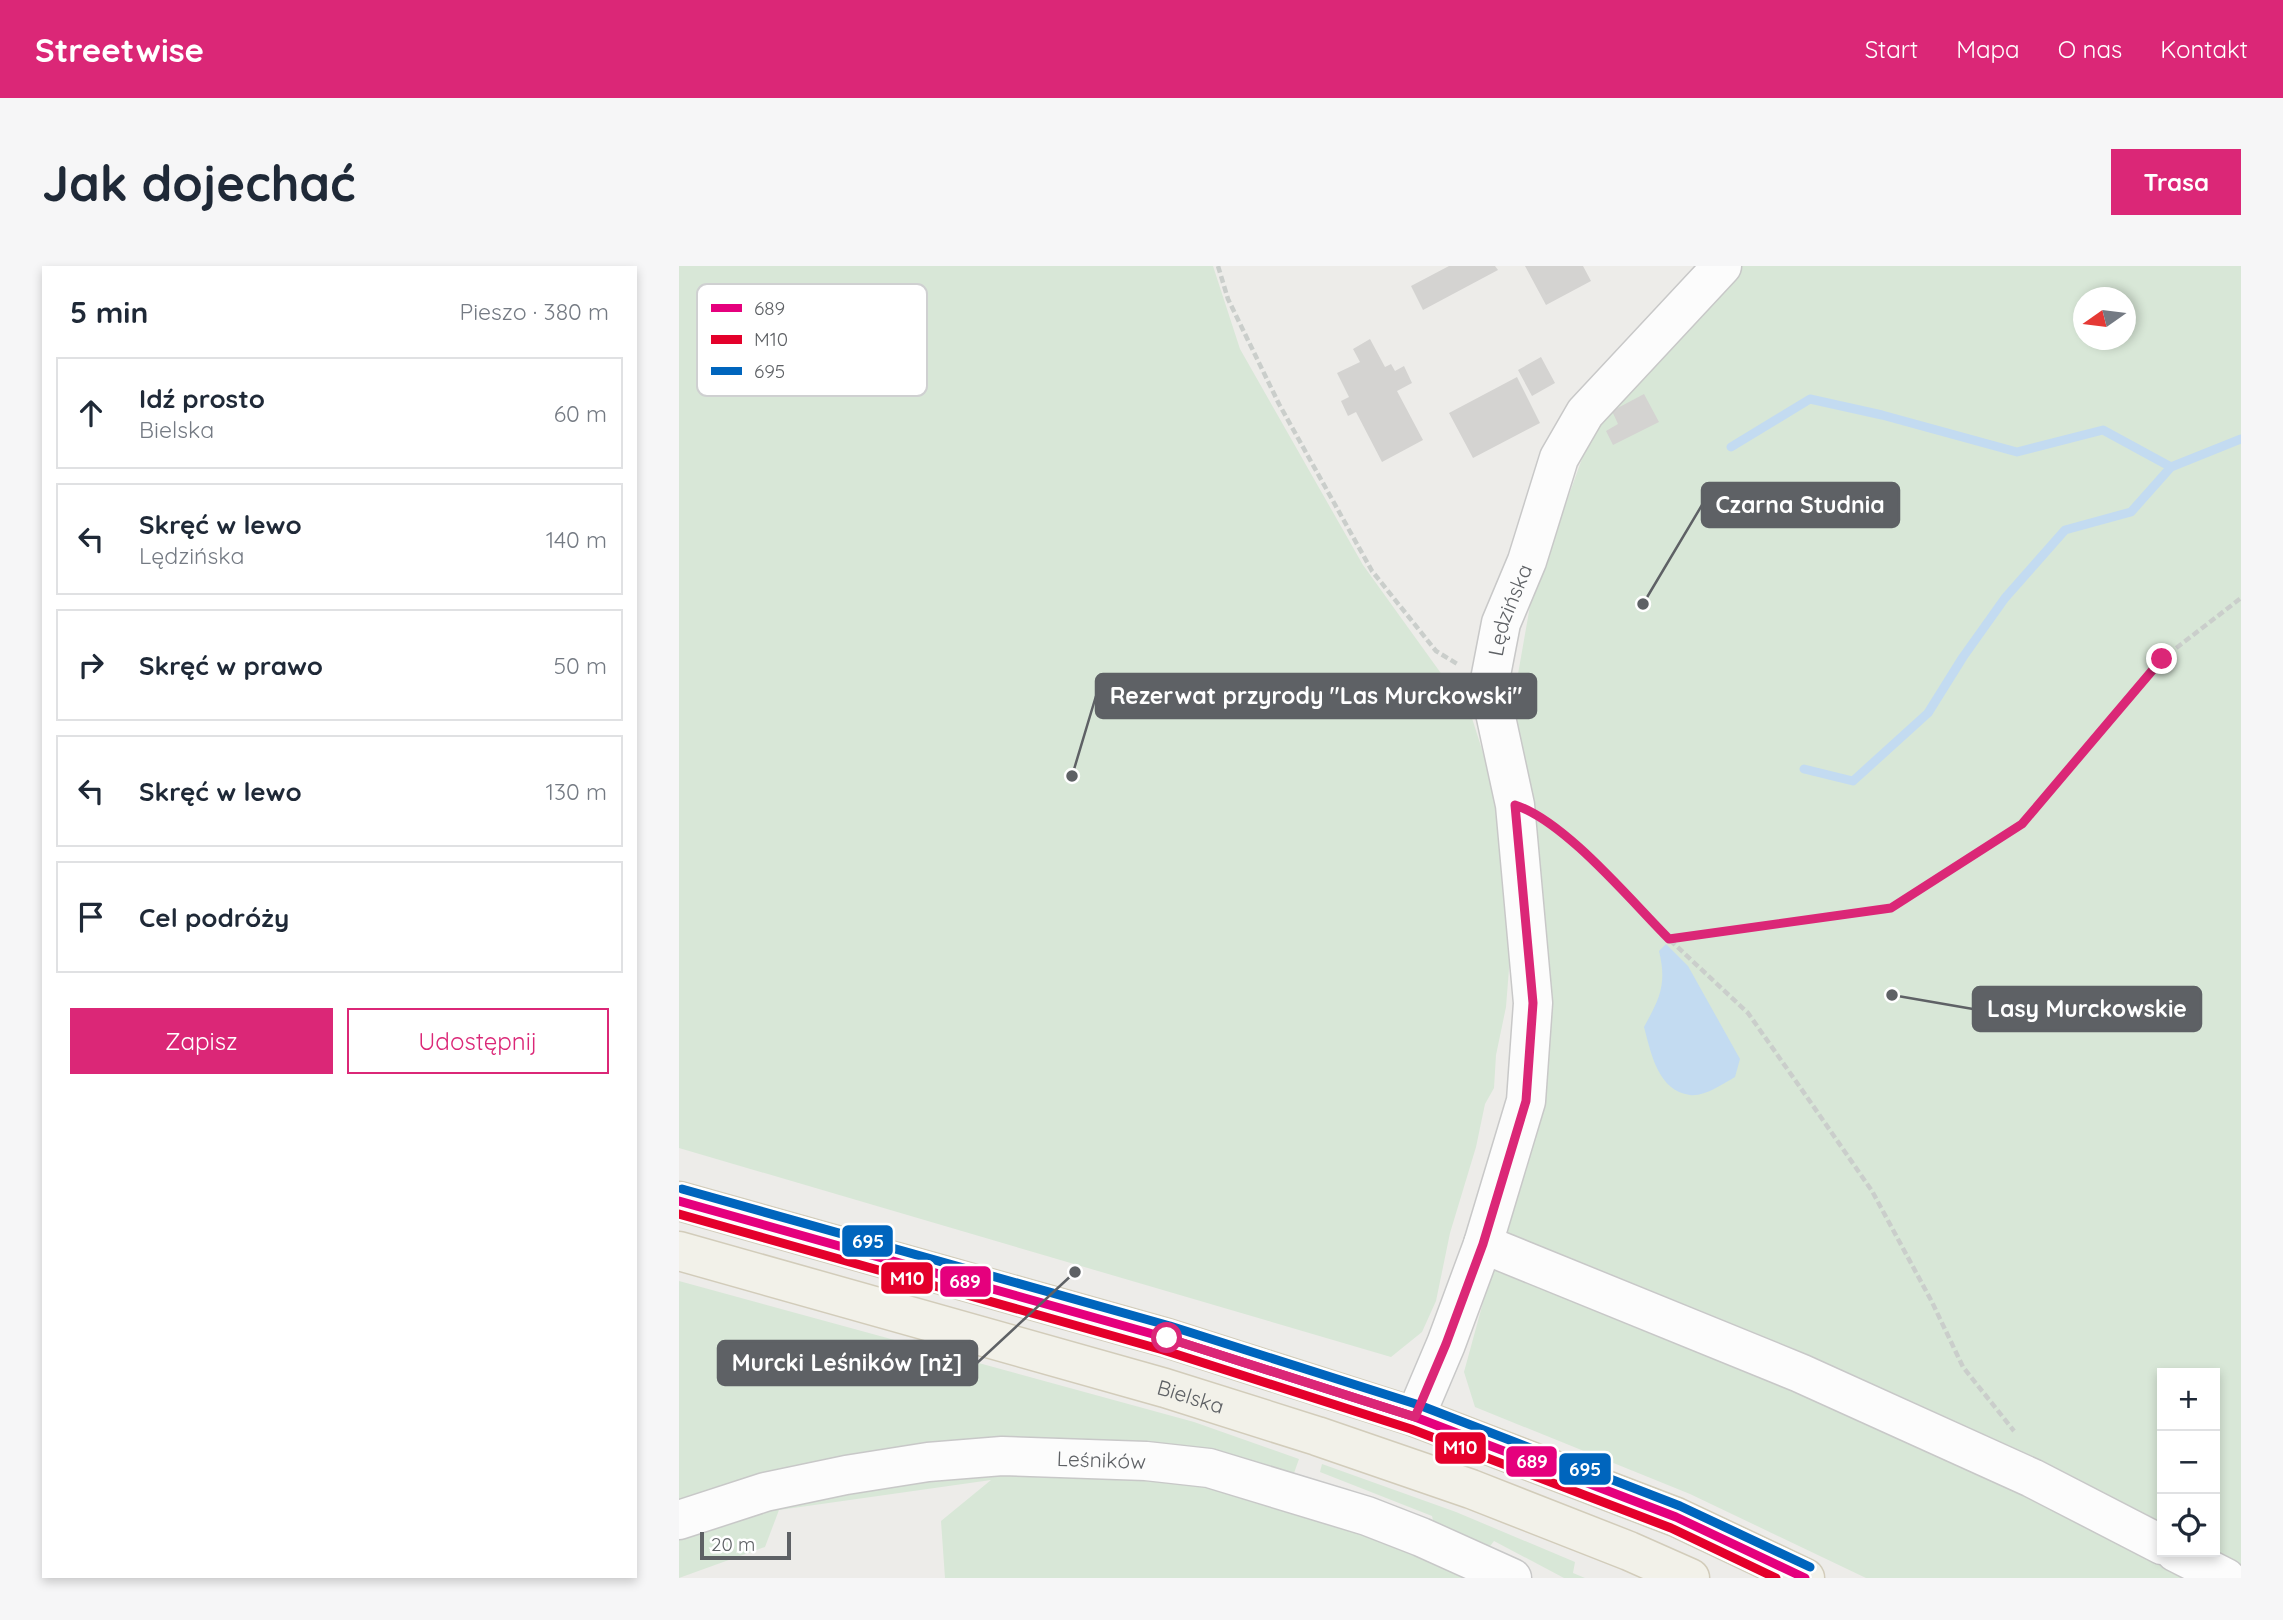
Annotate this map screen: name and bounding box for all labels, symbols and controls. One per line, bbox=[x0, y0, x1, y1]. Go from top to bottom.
text: Streetwise bbox=[35, 29, 204, 70]
text: Start bbox=[1865, 34, 1918, 64]
text: Mapa bbox=[1956, 34, 2020, 64]
text: O nas bbox=[2058, 34, 2122, 64]
text: Kontakt bbox=[2160, 34, 2248, 64]
button: Trasa bbox=[2111, 149, 2241, 215]
text: Jak dojechać bbox=[42, 152, 356, 213]
legend bbox=[697, 284, 927, 396]
north arrow bbox=[2073, 287, 2136, 350]
text: 5 min bbox=[70, 293, 148, 331]
text: 689 bbox=[754, 296, 785, 320]
text: Pieszo · 380 m bbox=[459, 297, 609, 326]
text: M10 bbox=[754, 327, 788, 351]
text: 695 bbox=[754, 359, 785, 383]
text: Idź prosto bbox=[139, 382, 265, 415]
icon: ahead bbox=[72, 394, 110, 432]
text: 60 m bbox=[554, 399, 607, 428]
text: Bielska bbox=[139, 415, 214, 444]
callout: Czarna Studnia bbox=[1702, 483, 1899, 527]
text: Czarna Studnia bbox=[1715, 490, 1885, 519]
text: Skręć w lewo bbox=[139, 508, 302, 541]
icon: left bbox=[72, 520, 110, 558]
text: 140 m bbox=[546, 525, 607, 554]
text: Lędzińska bbox=[139, 541, 244, 570]
street label: Lędzińska bbox=[1482, 560, 1537, 658]
route end bbox=[2146, 643, 2177, 674]
icon: right bbox=[72, 646, 110, 684]
text: Skręć w prawo bbox=[139, 649, 323, 682]
text: 50 m bbox=[554, 651, 607, 680]
callout: Rezerwat przyrody "Las Murckowski" bbox=[1096, 674, 1536, 718]
text: Rezerwat przyrody "Las Murckowski" bbox=[1110, 681, 1522, 710]
icon: left bbox=[72, 772, 110, 810]
text: Skręć w lewo bbox=[139, 775, 302, 808]
text: 130 m bbox=[545, 777, 607, 806]
icon: arrive bbox=[72, 898, 110, 936]
text: Cel podróży bbox=[139, 901, 289, 934]
callout: Lasy Murckowskie bbox=[1973, 987, 2201, 1031]
text: Lasy Murckowskie bbox=[1987, 994, 2187, 1023]
button: Zapisz bbox=[70, 1008, 333, 1074]
button: Udostępnij bbox=[347, 1008, 609, 1074]
line badge: 695 bbox=[841, 1224, 894, 1258]
text: 695 bbox=[852, 1229, 884, 1253]
line badge: M10 bbox=[880, 1261, 934, 1295]
line badge: 689 bbox=[939, 1265, 992, 1298]
text: M10 bbox=[890, 1266, 924, 1290]
text: 689 bbox=[949, 1269, 981, 1293]
route start bbox=[1151, 1322, 1182, 1353]
callout: Murcki Leśników [nż] bbox=[718, 1341, 977, 1385]
text: Murcki Leśników [nż] bbox=[732, 1348, 962, 1377]
map controls bbox=[2157, 1368, 2220, 1557]
button: + bbox=[2157, 1368, 2220, 1431]
street label: Bielska bbox=[1154, 1374, 1227, 1419]
line badge: M10 bbox=[1434, 1431, 1487, 1465]
button: − bbox=[2157, 1431, 2220, 1494]
text: M10 bbox=[1443, 1435, 1477, 1459]
street label: Leśników bbox=[1056, 1445, 1147, 1474]
line badge: 689 bbox=[1505, 1445, 1558, 1478]
text: 689 bbox=[1516, 1449, 1548, 1473]
line badge: 695 bbox=[1558, 1452, 1612, 1486]
text: 695 bbox=[1569, 1457, 1601, 1481]
button: locate bbox=[2157, 1494, 2220, 1557]
scale bar bbox=[700, 1529, 791, 1561]
text: 20 m bbox=[711, 1532, 755, 1556]

